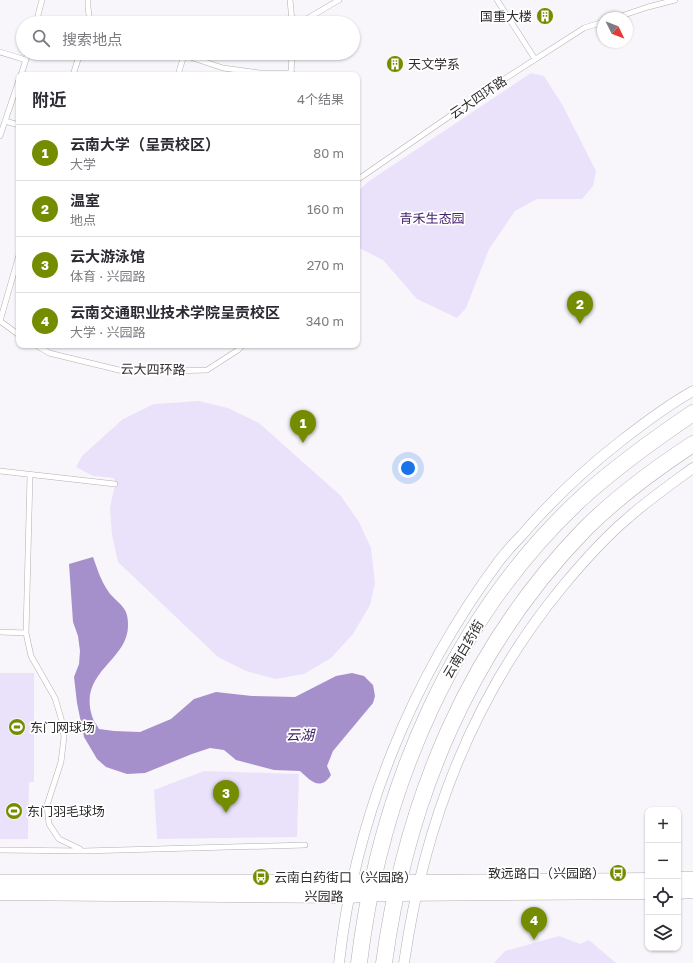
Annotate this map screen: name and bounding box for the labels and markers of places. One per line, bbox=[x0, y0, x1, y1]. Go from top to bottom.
building icon: 国重大楼 bbox=[535, 6, 555, 26]
place label: 国重大楼 bbox=[480, 8, 532, 24]
building icon: 天文学系 bbox=[385, 54, 405, 74]
place label: 天文学系 bbox=[408, 56, 460, 72]
pin: 2 bbox=[567, 291, 593, 324]
pin: 1 bbox=[290, 410, 316, 443]
sports icon: 东门网球场 bbox=[7, 717, 27, 737]
place label: 东门网球场 bbox=[30, 719, 95, 735]
pin: 3 bbox=[213, 780, 239, 813]
sports icon: 东门羽毛球场 bbox=[4, 801, 24, 821]
place label: 东门羽毛球场 bbox=[27, 803, 105, 819]
bus stop icon: 致远路口（兴园路） bbox=[608, 863, 628, 883]
place label: 致远路口（兴园路） bbox=[488, 865, 605, 881]
bus stop icon: 云南白药街口（兴园路） bbox=[251, 867, 271, 887]
place label: 云南白药街口（兴园路） bbox=[274, 869, 417, 885]
pin: 4 bbox=[521, 907, 547, 940]

